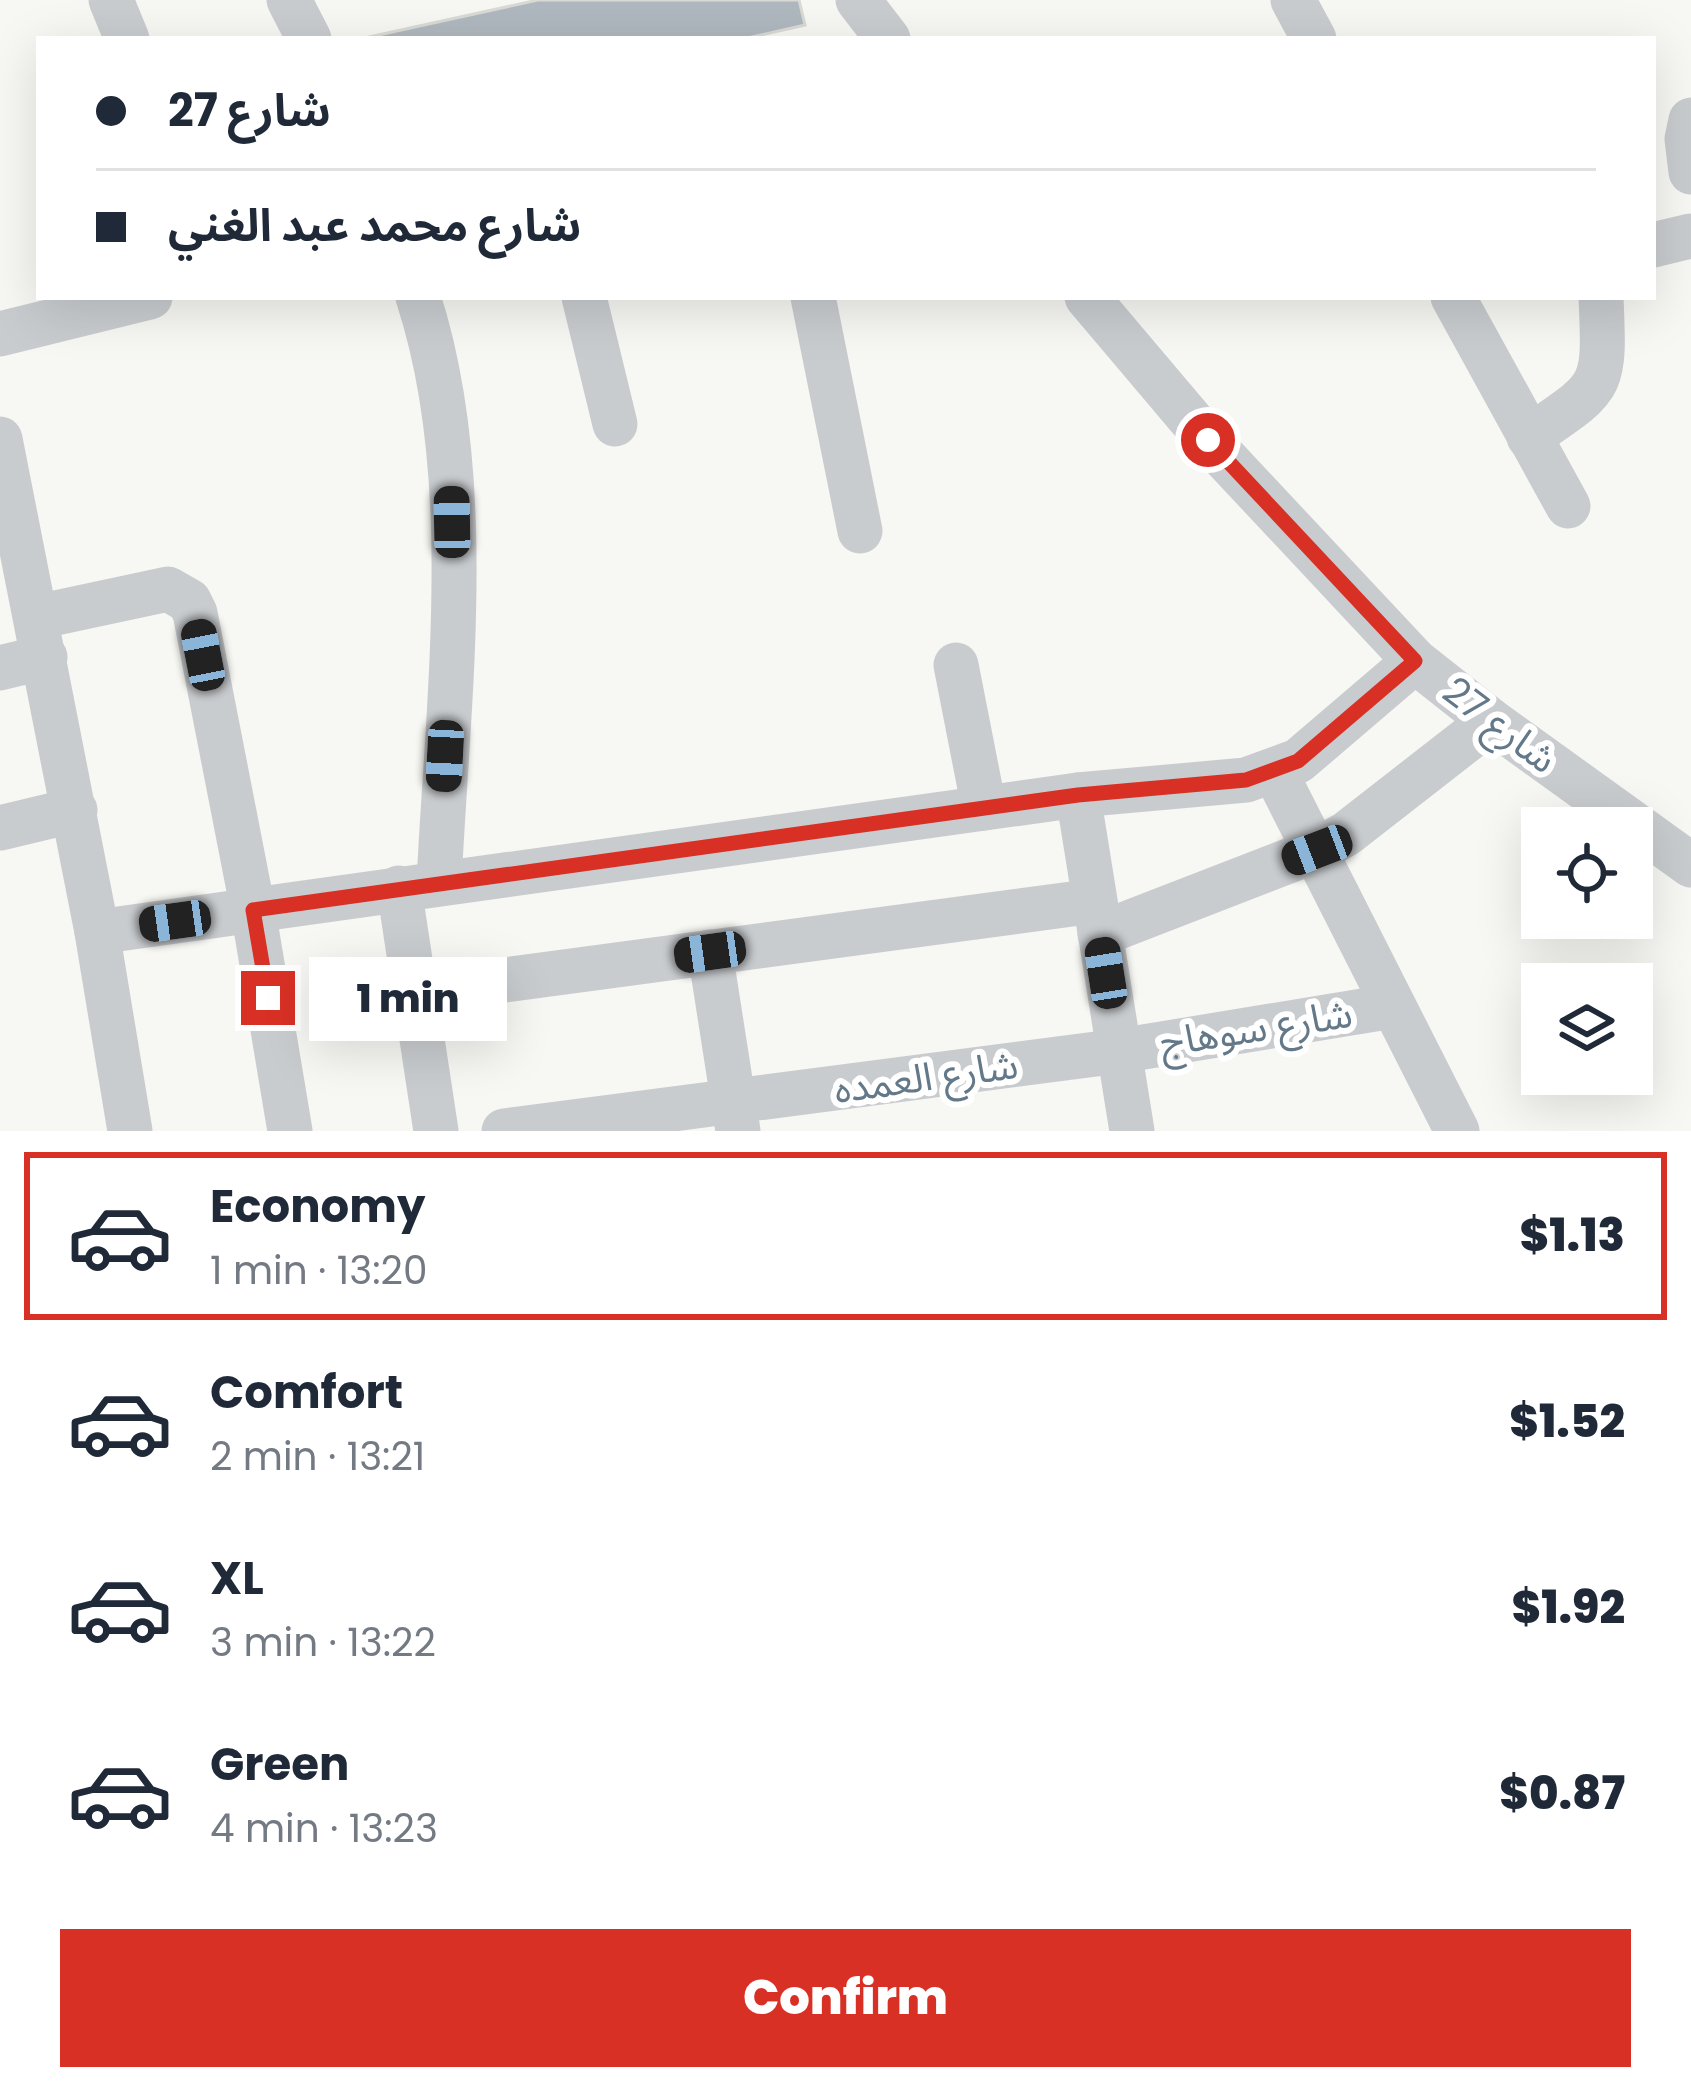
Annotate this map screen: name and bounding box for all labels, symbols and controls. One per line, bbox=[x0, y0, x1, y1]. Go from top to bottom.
text: شارع 27 bbox=[168, 79, 331, 142]
text: شارع محمد عبد الغني bbox=[168, 194, 581, 257]
route start bbox=[1181, 413, 1235, 467]
car bbox=[433, 486, 471, 558]
car bbox=[178, 616, 228, 694]
street label: شارع 27 bbox=[1431, 664, 1569, 787]
car bbox=[425, 719, 465, 793]
map controls bbox=[1521, 807, 1653, 1095]
button: locate bbox=[1521, 807, 1653, 939]
car bbox=[1277, 820, 1357, 880]
car bbox=[137, 898, 213, 944]
car bbox=[672, 929, 748, 975]
car bbox=[1083, 935, 1129, 1011]
callout: 1 min bbox=[310, 956, 508, 1040]
button: layers bbox=[1521, 963, 1653, 1095]
route end bbox=[241, 971, 295, 1025]
text: 1 min bbox=[357, 971, 459, 1026]
street label: شارع سوهاج bbox=[1156, 986, 1356, 1071]
street label: شارع العمده bbox=[830, 1037, 1022, 1118]
text: Economy bbox=[210, 1175, 425, 1238]
icon: car bbox=[66, 1182, 174, 1290]
text: $1.13 bbox=[1519, 1204, 1625, 1267]
text: 1 min · 13:20 bbox=[210, 1243, 427, 1298]
text: Comfort bbox=[210, 1361, 403, 1424]
icon: car bbox=[66, 1368, 174, 1476]
text: $1.52 bbox=[1509, 1390, 1625, 1453]
text: 2 min · 13:21 bbox=[210, 1429, 425, 1484]
text: XL bbox=[210, 1547, 264, 1610]
icon: car bbox=[66, 1554, 174, 1662]
text: $1.92 bbox=[1511, 1576, 1625, 1639]
text: 3 min · 13:22 bbox=[210, 1615, 436, 1670]
text: Green bbox=[210, 1733, 349, 1796]
icon: car bbox=[66, 1740, 174, 1848]
text: $0.87 bbox=[1499, 1762, 1625, 1825]
text: 4 min · 13:23 bbox=[210, 1801, 438, 1856]
button: Confirm bbox=[60, 1929, 1631, 2067]

